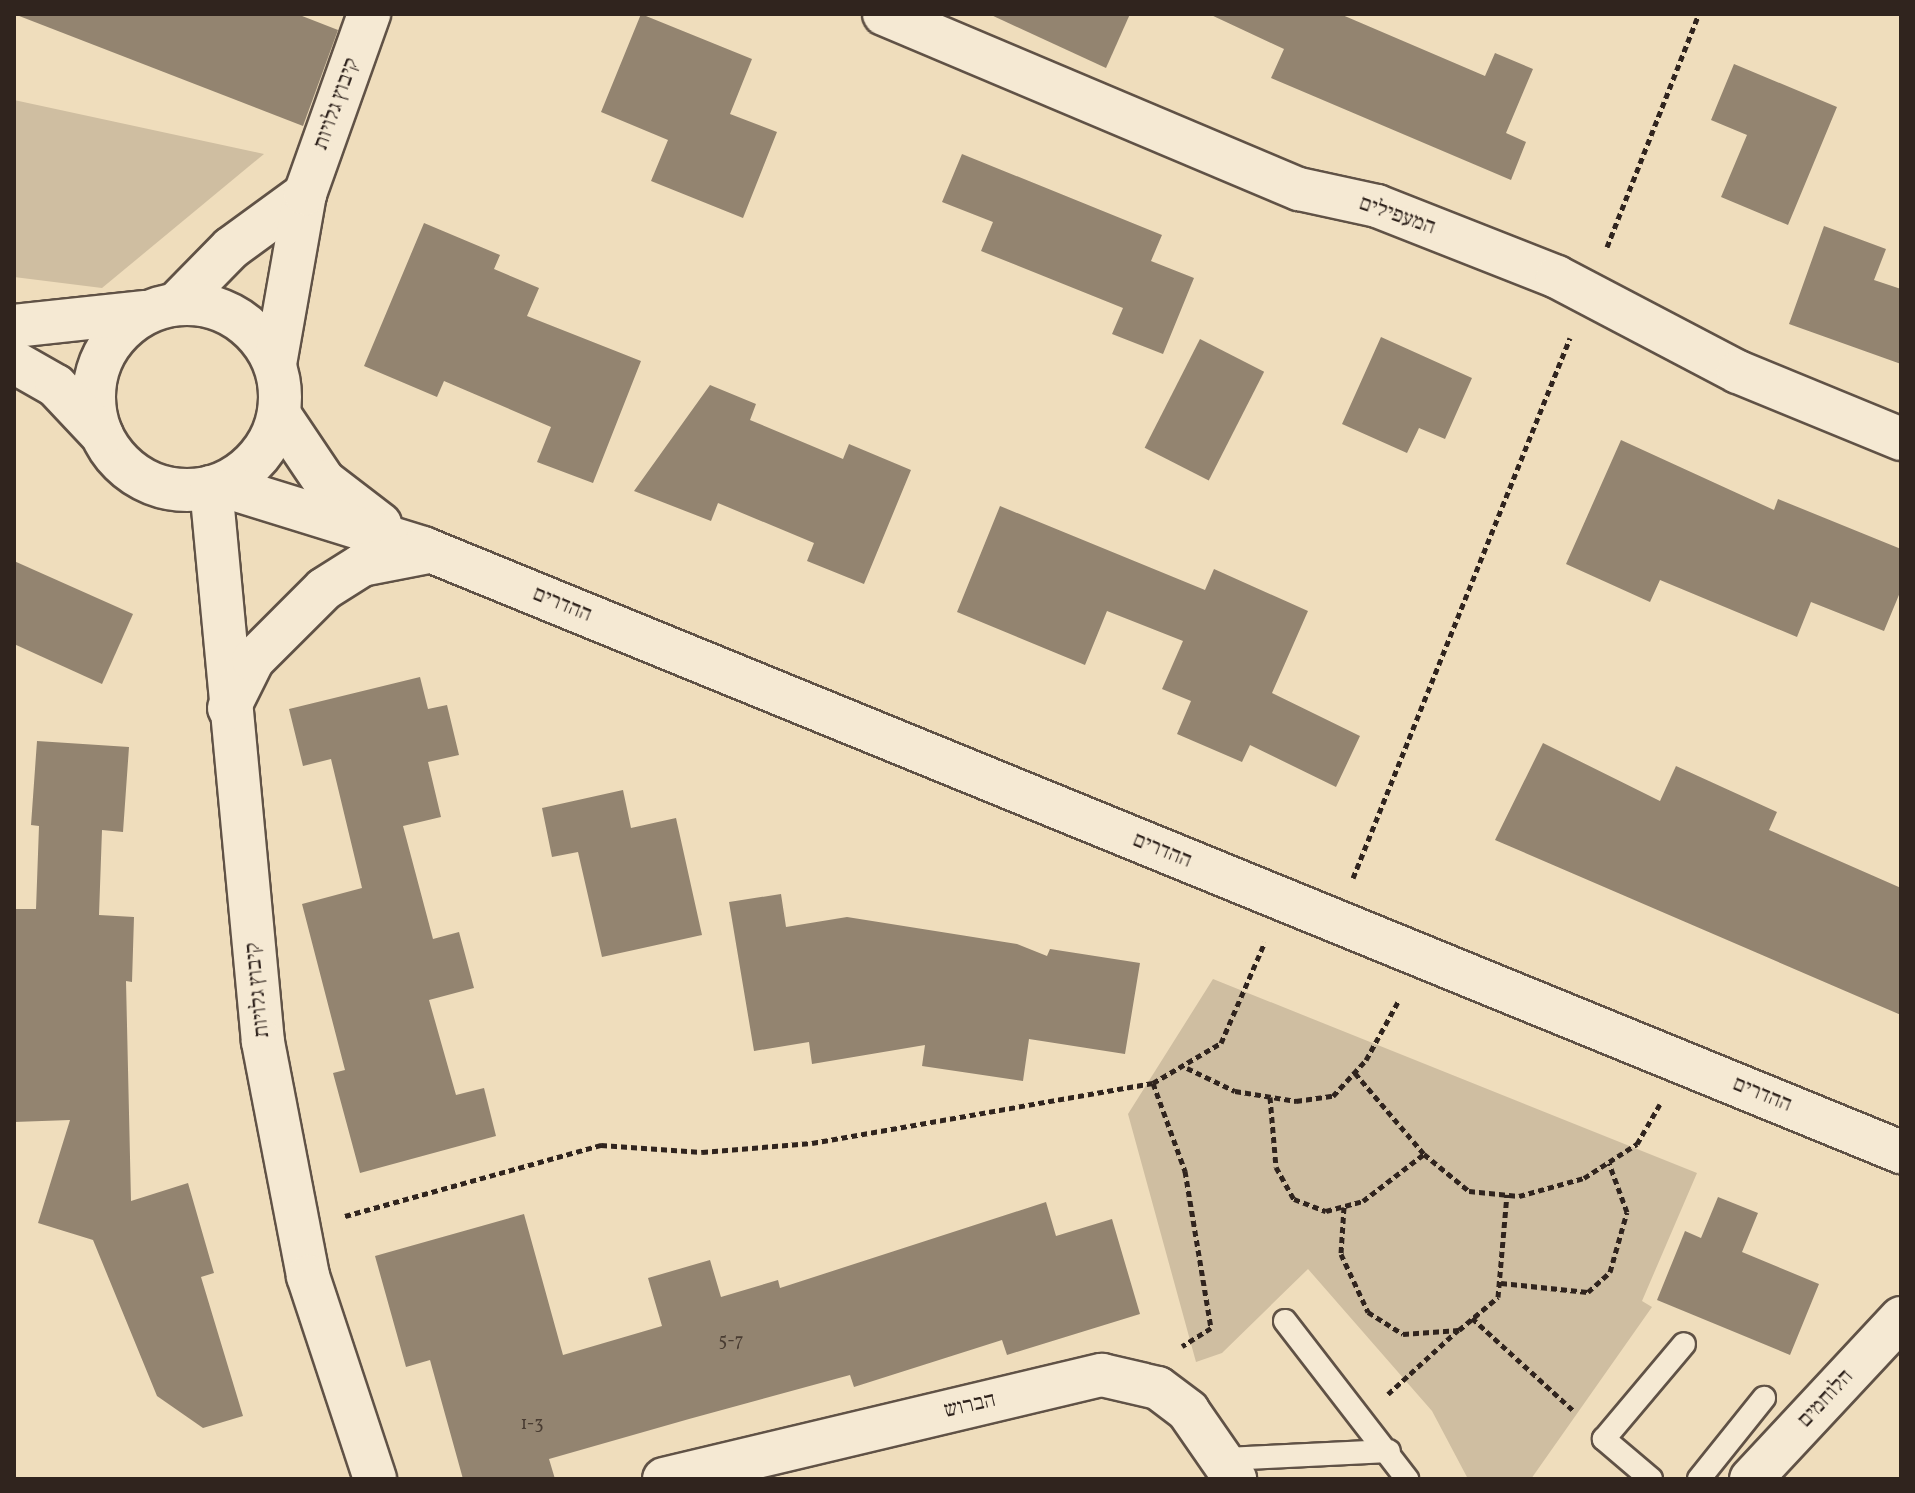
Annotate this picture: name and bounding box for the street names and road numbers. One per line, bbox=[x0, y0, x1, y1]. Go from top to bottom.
street label: קיבוץ גלויות bbox=[308, 55, 366, 153]
street label: המעפילים bbox=[1355, 191, 1439, 241]
street label: ההדרים bbox=[529, 581, 595, 629]
street label: ההדרים bbox=[1129, 827, 1195, 875]
street label: קיבוץ גלויות bbox=[240, 941, 276, 1039]
street label: ההדרים bbox=[1729, 1071, 1795, 1119]
street label: הלוחמים bbox=[1793, 1364, 1859, 1434]
street label: הברוש bbox=[942, 1387, 998, 1425]

